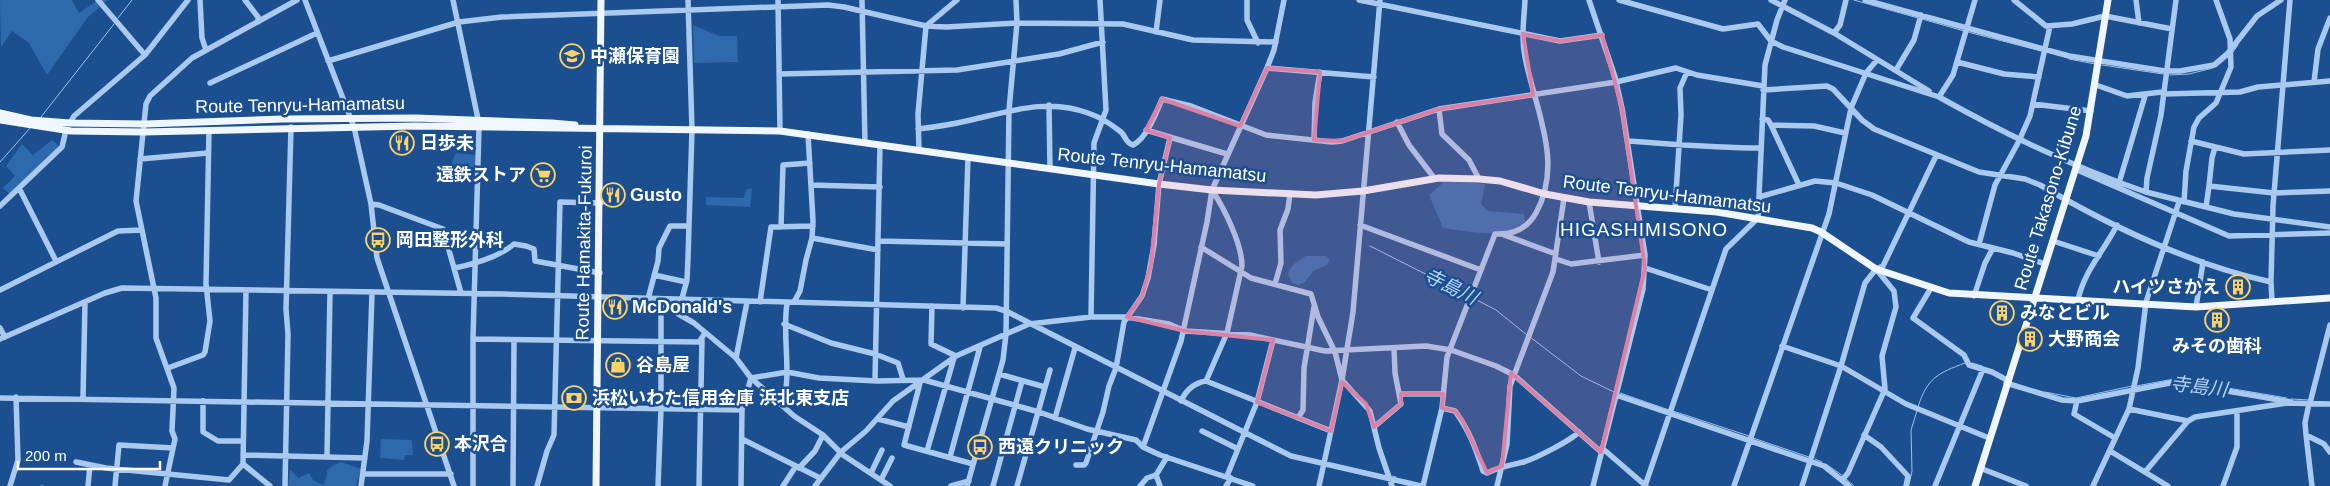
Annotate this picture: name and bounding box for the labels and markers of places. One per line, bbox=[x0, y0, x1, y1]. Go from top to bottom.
school or university icon: 中瀬保育園 bbox=[559, 43, 585, 69]
place label: 中瀬保育園 bbox=[590, 46, 680, 66]
restaurant icon: 日歩未 bbox=[389, 130, 415, 156]
place label: 日歩未 bbox=[420, 133, 474, 153]
supermarket icon: 遠鉄ストア bbox=[530, 162, 556, 188]
place label: 遠鉄ストア bbox=[436, 165, 526, 185]
restaurant icon: Gusto bbox=[600, 182, 626, 208]
place label: Gusto bbox=[630, 185, 682, 205]
bus stop icon: 岡田整形外科 bbox=[365, 227, 391, 253]
place label: 岡田整形外科 bbox=[396, 230, 504, 250]
building icon: ハイツさかえ bbox=[2225, 274, 2251, 300]
place label: ハイツさかえ bbox=[2112, 277, 2220, 297]
restaurant icon: McDonald's bbox=[602, 294, 628, 320]
place label: McDonald's bbox=[632, 297, 732, 317]
building icon: みなとビル bbox=[1989, 300, 2015, 326]
place label: みなとビル bbox=[2020, 303, 2110, 323]
building icon: みその歯科 bbox=[2204, 307, 2230, 333]
building icon: 大野商会 bbox=[2017, 326, 2043, 352]
place label: 大野商会 bbox=[2048, 329, 2120, 349]
place label: みその歯科 bbox=[2172, 336, 2262, 356]
shop icon: 谷島屋 bbox=[605, 352, 631, 378]
place label: 谷島屋 bbox=[636, 355, 690, 375]
bank icon: 浜松いわた信用金庫 浜北東支店 bbox=[561, 385, 587, 411]
place label: 浜松いわた信用金庫 浜北東支店 bbox=[592, 388, 849, 408]
bus stop icon: 本沢合 bbox=[424, 431, 450, 457]
place label: 本沢合 bbox=[454, 434, 508, 454]
bus stop icon: 西遠クリニック bbox=[967, 434, 993, 460]
place label: 西遠クリニック bbox=[998, 437, 1124, 457]

